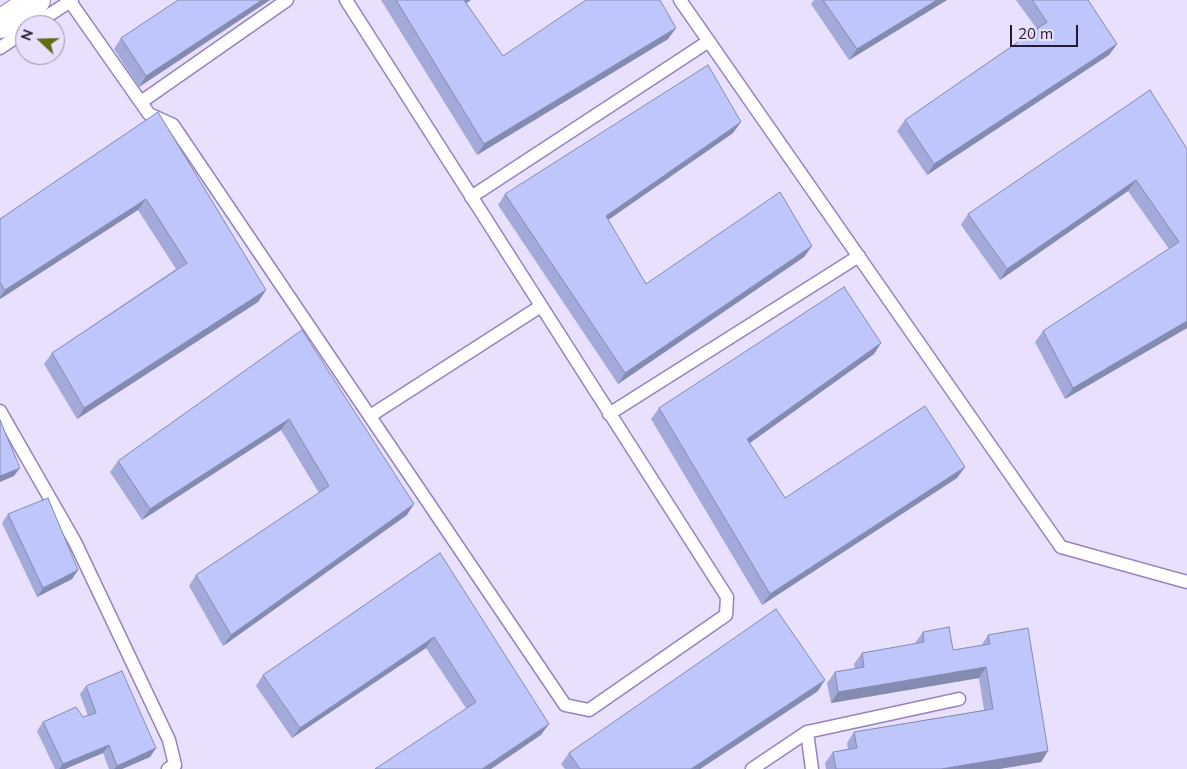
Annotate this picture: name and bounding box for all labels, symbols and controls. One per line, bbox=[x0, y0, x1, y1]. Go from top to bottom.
north arrow bbox=[15, 15, 65, 65]
scale bar bbox=[1012, 15, 1080, 47]
text: 20 m bbox=[1018, 24, 1053, 43]
text: N bbox=[17, 27, 37, 43]

